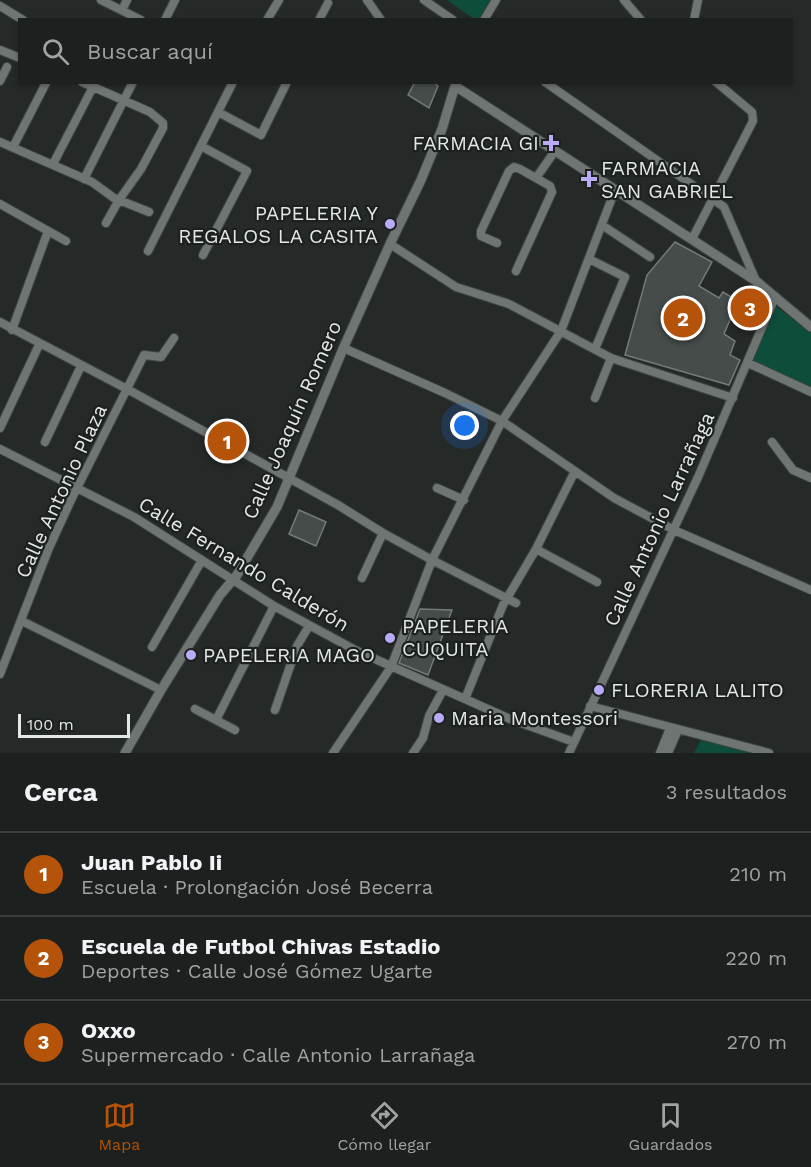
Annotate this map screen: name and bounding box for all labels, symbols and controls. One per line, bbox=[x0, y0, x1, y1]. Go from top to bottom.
search box bbox=[18, 18, 793, 84]
icon: search bbox=[39, 35, 72, 68]
text: Buscar aquí bbox=[87, 39, 213, 64]
place label: FARMACIA GI bbox=[413, 131, 539, 155]
marker: FARMACIA GI bbox=[544, 136, 558, 150]
place label: FARMACIA SAN GABRIEL bbox=[601, 156, 733, 203]
marker: FARMACIA SAN GABRIEL bbox=[582, 172, 596, 186]
place label: PAPELERIA Y REGALOS LA CASITA bbox=[178, 201, 379, 248]
marker: PAPELERIA Y REGALOS LA CASITA bbox=[383, 217, 397, 231]
pin: 3 bbox=[730, 286, 770, 330]
pin: 2 bbox=[664, 296, 702, 340]
street label: Calle Joaquín Romero bbox=[237, 317, 347, 523]
street label: Calle Antonio Plaza bbox=[10, 400, 112, 582]
street label: Calle Antonio Larrañaga bbox=[599, 408, 719, 630]
your location bbox=[450, 411, 479, 440]
pin: 1 bbox=[208, 418, 246, 464]
street label: Calle Fernando Calderón bbox=[134, 492, 354, 636]
place label: PAPELERIA CUQUITA bbox=[402, 614, 509, 661]
marker: PAPELERIA CUQUITA bbox=[383, 631, 397, 645]
place label: PAPELERIA MAGO bbox=[203, 643, 375, 667]
marker: PAPELERIA MAGO bbox=[184, 648, 198, 662]
place label: FLORERIA LALITO bbox=[611, 678, 784, 702]
marker: FLORERIA LALITO bbox=[592, 683, 606, 697]
place label: Maria Montessori bbox=[451, 706, 618, 730]
scale bar bbox=[18, 711, 130, 738]
marker: Maria Montessori bbox=[432, 711, 446, 725]
text: 100 m bbox=[27, 715, 74, 734]
text: Cerca bbox=[24, 777, 98, 807]
text: 3 resultados bbox=[666, 780, 787, 804]
text: Juan Pablo Ii bbox=[81, 850, 222, 875]
text: 1 bbox=[39, 862, 48, 886]
text: 210 m bbox=[729, 862, 787, 886]
text: Escuela · Prolongación José Becerra bbox=[81, 875, 433, 899]
text: Escuela de Futbol Chivas Estadio bbox=[81, 934, 440, 959]
text: 2 bbox=[38, 946, 49, 970]
text: 220 m bbox=[725, 946, 787, 970]
text: Deportes · Calle José Gómez Ugarte bbox=[81, 959, 433, 983]
text: Oxxo bbox=[81, 1018, 136, 1043]
text: 3 bbox=[38, 1030, 49, 1054]
text: 270 m bbox=[727, 1030, 787, 1054]
text: Supermercado · Calle Antonio Larrañaga bbox=[81, 1043, 475, 1067]
tab: Mapa bbox=[99, 1099, 140, 1154]
tab: Cómo llegar bbox=[337, 1099, 431, 1154]
tab: Guardados bbox=[629, 1099, 712, 1154]

